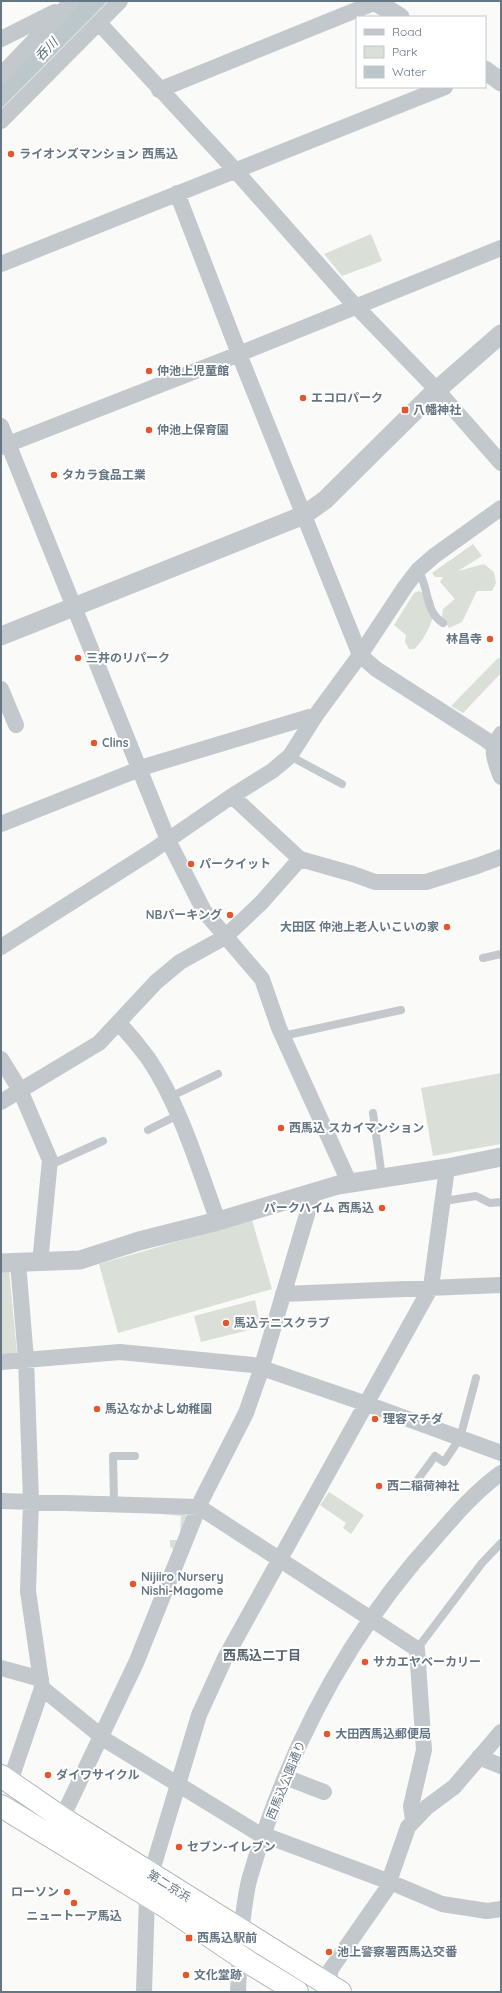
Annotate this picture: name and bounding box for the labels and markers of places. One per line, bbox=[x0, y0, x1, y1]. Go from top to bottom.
place label: ライオンズマンション 西馬込 bbox=[19, 146, 178, 161]
marker: ライオンズマンション 西馬込 bbox=[6, 149, 16, 159]
place label: 仲池上児童館 bbox=[157, 363, 229, 378]
marker: 仲池上児童館 bbox=[144, 366, 154, 376]
place label: エコロパーク bbox=[311, 390, 383, 405]
marker: エコロパーク bbox=[298, 393, 308, 403]
place label: 八幡神社 bbox=[413, 402, 461, 417]
marker: 八幡神社 bbox=[400, 405, 410, 415]
place label: 仲池上保育園 bbox=[157, 422, 229, 437]
marker: 仲池上保育園 bbox=[144, 425, 154, 435]
place label: タカラ食品工業 bbox=[62, 467, 146, 482]
marker: タカラ食品工業 bbox=[49, 470, 59, 480]
place label: 林昌寺 bbox=[446, 631, 482, 646]
marker: 林昌寺 bbox=[485, 634, 495, 644]
place label: 三井のリパーク bbox=[86, 650, 170, 665]
marker: 三井のリパーク bbox=[73, 653, 83, 663]
place label: Clins bbox=[102, 735, 129, 750]
marker: Clins bbox=[89, 738, 99, 748]
place label: パークイット bbox=[199, 856, 271, 871]
marker: パークイット bbox=[186, 859, 196, 869]
place label: NBパーキング bbox=[146, 907, 222, 922]
marker: NBパーキング bbox=[225, 910, 235, 920]
place label: 大田区 仲池上老人いこいの家 bbox=[280, 919, 439, 934]
marker: 大田区 仲池上老人いこいの家 bbox=[442, 922, 452, 932]
place label: 西馬込 スカイマンション bbox=[289, 1120, 424, 1135]
marker: 西馬込 スカイマンション bbox=[276, 1123, 286, 1133]
place label: パークハイム 西馬込 bbox=[264, 1200, 374, 1215]
marker: パークハイム 西馬込 bbox=[377, 1203, 387, 1213]
place label: 馬込テニスクラブ bbox=[234, 1315, 330, 1330]
marker: 馬込テニスクラブ bbox=[221, 1318, 231, 1328]
place label: 馬込なかよし幼稚園 bbox=[105, 1401, 212, 1416]
marker: 馬込なかよし幼稚園 bbox=[92, 1404, 102, 1414]
place label: 理容マチダ bbox=[383, 1411, 443, 1426]
marker: 理容マチダ bbox=[370, 1414, 380, 1424]
place label: 西二稲荷神社 bbox=[387, 1478, 459, 1493]
marker: 西二稲荷神社 bbox=[374, 1481, 384, 1491]
place label: Nijiiro Nursery Nishi-Magome bbox=[141, 1569, 224, 1598]
marker: Nijiiro Nursery Nishi-Magome bbox=[128, 1579, 138, 1589]
place label: サカエヤベーカリー bbox=[373, 1654, 481, 1669]
marker: サカエヤベーカリー bbox=[360, 1657, 370, 1667]
place label: 大田西馬込郵便局 bbox=[335, 1726, 431, 1741]
marker: 大田西馬込郵便局 bbox=[322, 1729, 332, 1739]
place label: ダイワサイクル bbox=[56, 1767, 139, 1782]
marker: ダイワサイクル bbox=[43, 1770, 53, 1780]
place label: セブン-イレブン bbox=[187, 1839, 276, 1854]
marker: セブン-イレブン bbox=[174, 1842, 184, 1852]
place label: ローソン bbox=[11, 1884, 59, 1899]
marker: ローソン bbox=[62, 1887, 72, 1897]
marker: ニュートーア馬込 bbox=[69, 1898, 79, 1908]
place label: ニュートーア馬込 bbox=[26, 1908, 122, 1923]
place label: 西馬込駅前 bbox=[197, 1930, 257, 1945]
marker: 西馬込駅前 bbox=[184, 1933, 194, 1943]
place label: 池上警察署西馬込交番 bbox=[337, 1944, 458, 1959]
marker: 池上警察署西馬込交番 bbox=[324, 1947, 334, 1957]
place label: 文化堂跡 bbox=[194, 1967, 242, 1982]
marker: 文化堂跡 bbox=[181, 1970, 191, 1980]

